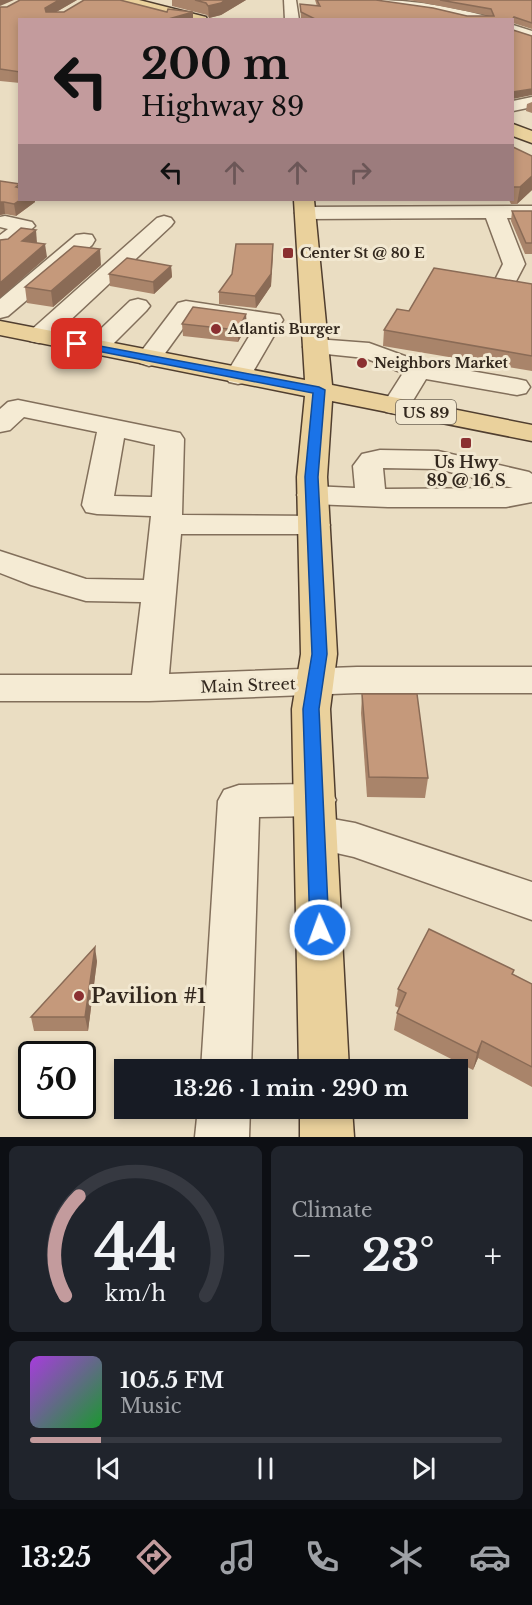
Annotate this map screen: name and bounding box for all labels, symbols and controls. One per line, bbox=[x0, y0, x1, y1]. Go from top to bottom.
text: 200 m bbox=[141, 38, 289, 90]
icon: left bbox=[42, 42, 120, 120]
text: Highway 89 bbox=[141, 90, 304, 123]
icon: left bbox=[155, 156, 188, 189]
icon: ahead bbox=[218, 156, 251, 189]
icon: ahead bbox=[281, 156, 314, 189]
icon: right bbox=[344, 156, 377, 189]
place label: Center St @ 80 E bbox=[300, 244, 425, 262]
marker: Center St @ 80 E bbox=[281, 246, 295, 260]
pin bbox=[51, 318, 102, 369]
place label: Atlantis Burger bbox=[227, 320, 340, 338]
marker: Atlantis Burger bbox=[209, 322, 223, 336]
icon: arrive bbox=[60, 327, 93, 360]
place label: Neighbors Market bbox=[374, 354, 509, 372]
marker: Neighbors Market bbox=[355, 356, 369, 370]
road number: US 89 bbox=[396, 400, 456, 424]
marker: Us Hwy 89 @ 16 S bbox=[459, 436, 473, 450]
place label: Us Hwy 89 @ 16 S bbox=[426, 452, 506, 490]
street label: Main Street bbox=[200, 673, 296, 697]
position arrow bbox=[288, 898, 352, 962]
place label: Pavilion #1 bbox=[91, 984, 206, 1008]
marker: Pavilion #1 bbox=[72, 989, 86, 1003]
speed limit sign: 50 bbox=[18, 1041, 96, 1119]
text: 13:26 · 1 min · 290 m bbox=[174, 1075, 408, 1102]
text: Climate bbox=[292, 1198, 372, 1222]
text: 44 bbox=[94, 1209, 177, 1287]
text: 23° bbox=[362, 1227, 435, 1283]
text: − bbox=[292, 1235, 312, 1276]
text: + bbox=[484, 1235, 502, 1276]
text: km/h bbox=[105, 1280, 166, 1307]
text: 105.5 FM bbox=[120, 1367, 224, 1394]
text: Music bbox=[120, 1394, 181, 1418]
icon: previous bbox=[92, 1452, 125, 1485]
icon: pause bbox=[249, 1452, 282, 1485]
icon: next bbox=[407, 1452, 440, 1485]
icon: directions bbox=[133, 1536, 175, 1578]
icon: music bbox=[217, 1536, 259, 1578]
icon: phone bbox=[301, 1536, 343, 1578]
icon: climate bbox=[385, 1536, 427, 1578]
icon: car bbox=[469, 1536, 511, 1578]
text: 13:25 bbox=[21, 1541, 91, 1574]

